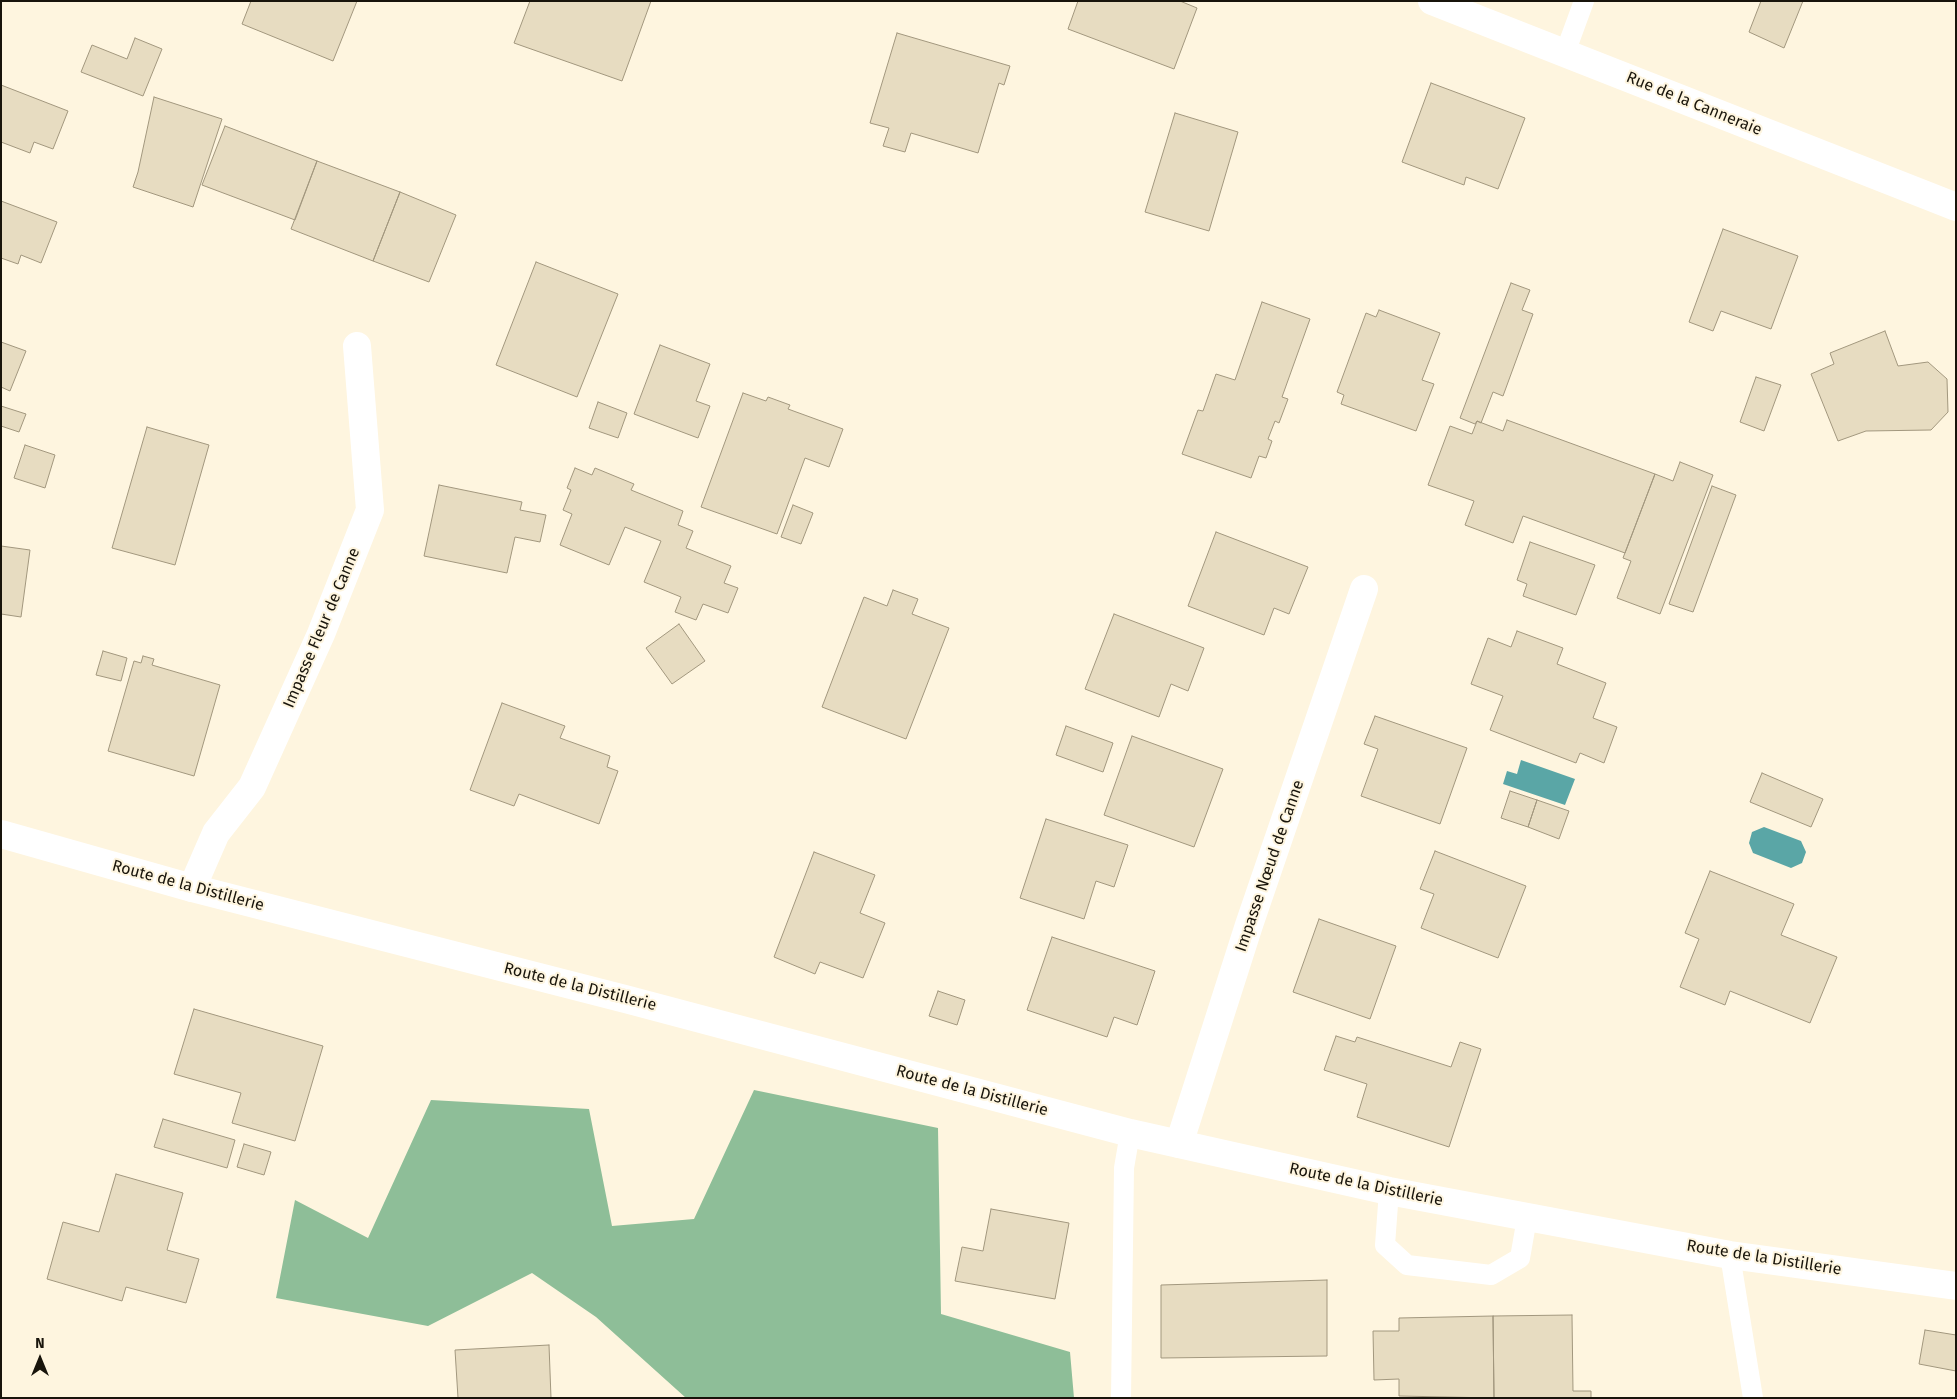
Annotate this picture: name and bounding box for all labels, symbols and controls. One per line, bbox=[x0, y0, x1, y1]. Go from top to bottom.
street label: Rue de la Canneraie bbox=[1623, 68, 1765, 140]
street label: Impasse Fleur de Canne bbox=[279, 545, 365, 711]
street label: Impasse Nœud de Canne bbox=[1232, 778, 1308, 954]
street label: Route de la Distillerie bbox=[110, 856, 266, 916]
street label: Route de la Distillerie bbox=[502, 959, 658, 1015]
street label: Route de la Distillerie bbox=[894, 1061, 1050, 1121]
street label: Route de la Distillerie bbox=[1287, 1159, 1445, 1211]
street label: Route de la Distillerie bbox=[1685, 1236, 1843, 1280]
north arrow bbox=[15, 1334, 65, 1384]
text: N bbox=[35, 1335, 45, 1352]

